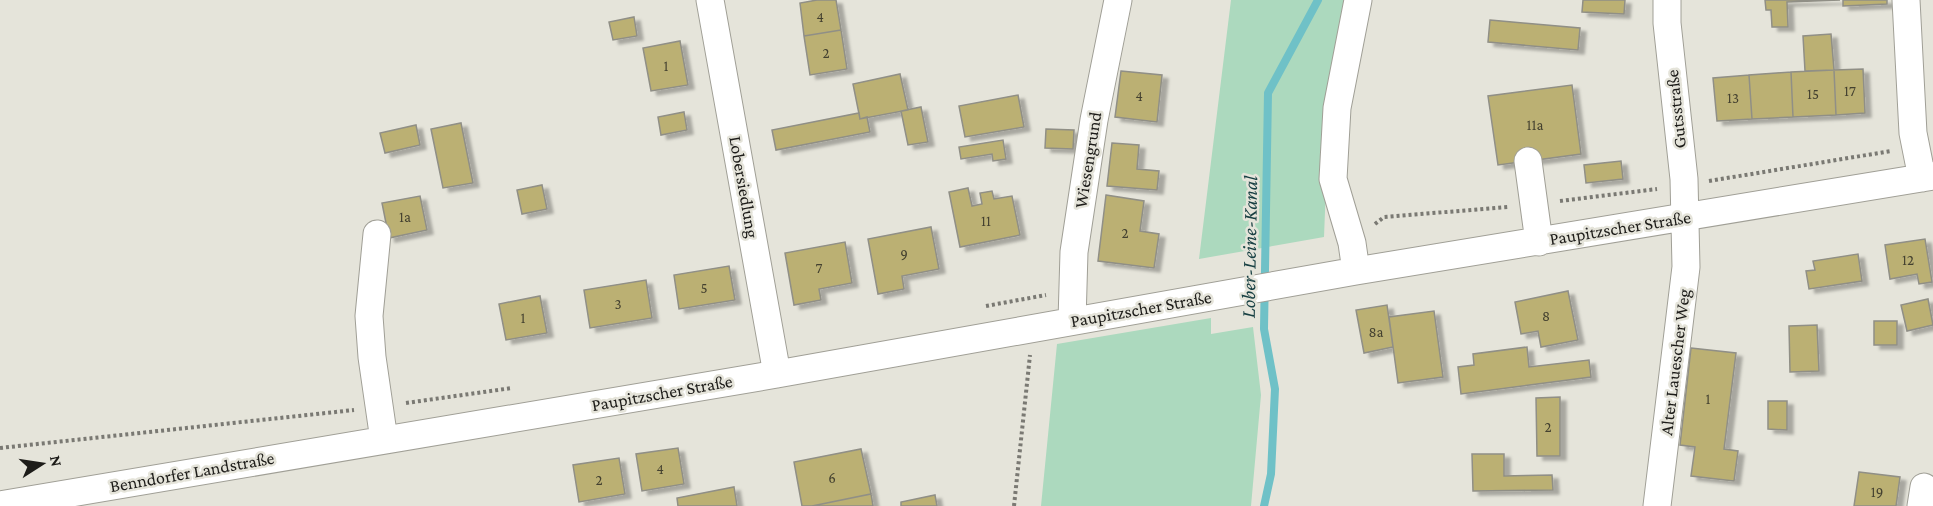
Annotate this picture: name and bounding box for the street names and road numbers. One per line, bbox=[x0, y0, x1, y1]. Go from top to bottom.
street label: Gutsstraße bbox=[1662, 69, 1690, 149]
street label: Wiesengrund bbox=[1071, 110, 1106, 210]
street label: Lobersiedlung bbox=[725, 134, 763, 240]
street label: Paupitzscher Straße bbox=[1548, 207, 1692, 249]
street label: Paupitzscher Straße bbox=[1069, 287, 1213, 331]
street label: Alter Lauescher Weg bbox=[1656, 287, 1694, 436]
street label: Paupitzscher Straße bbox=[590, 371, 734, 415]
street label: Benndorfer Landstraße bbox=[108, 448, 276, 496]

